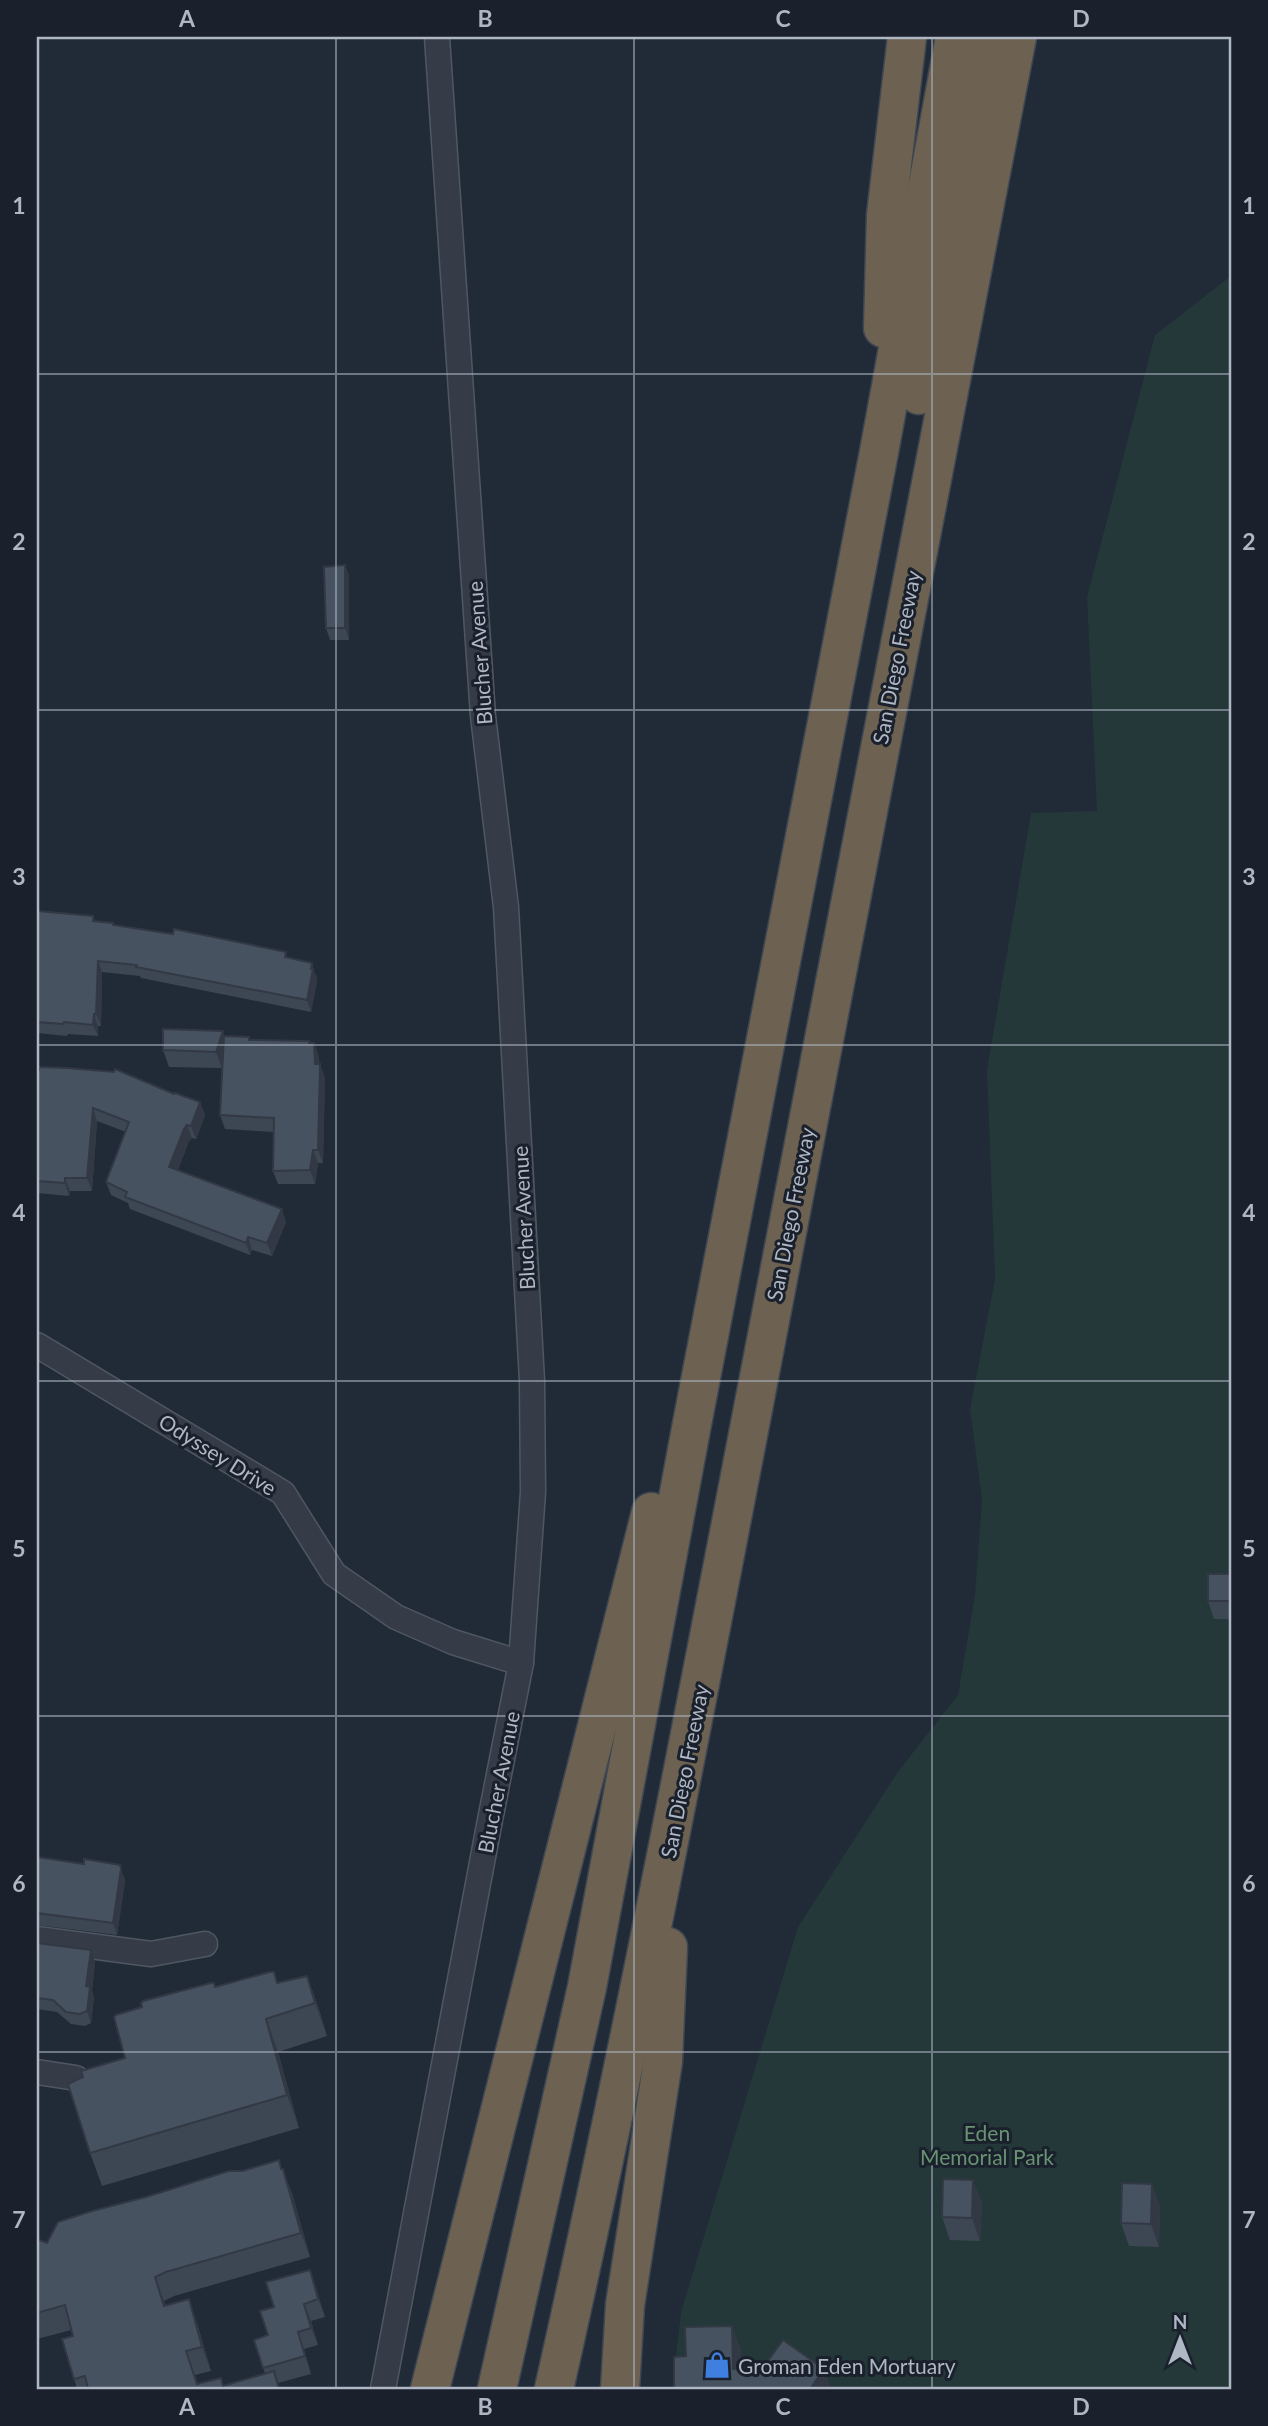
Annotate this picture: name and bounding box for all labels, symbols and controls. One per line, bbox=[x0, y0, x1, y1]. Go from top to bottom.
text: A bbox=[178, 4, 196, 32]
text: B bbox=[477, 4, 493, 32]
text: C bbox=[775, 4, 791, 32]
text: D bbox=[1072, 4, 1090, 32]
text: 1 bbox=[12, 191, 26, 219]
text: 1 bbox=[1242, 191, 1256, 219]
text: 2 bbox=[12, 527, 26, 555]
text: 2 bbox=[1242, 527, 1256, 555]
street label: San Diego Freeway bbox=[867, 568, 925, 746]
street label: Blucher Avenue bbox=[461, 580, 497, 726]
text: 3 bbox=[12, 862, 26, 890]
text: 3 bbox=[1242, 862, 1256, 890]
street label: San Diego Freeway bbox=[761, 1125, 819, 1303]
street label: Blucher Avenue bbox=[507, 1145, 539, 1291]
text: 4 bbox=[12, 1198, 26, 1226]
text: 4 bbox=[1242, 1198, 1256, 1226]
street label: Odyssey Drive bbox=[155, 1408, 281, 1500]
text: 5 bbox=[12, 1534, 26, 1562]
text: 5 bbox=[1242, 1534, 1256, 1562]
street label: San Diego Freeway bbox=[655, 1682, 713, 1860]
street label: Blucher Avenue bbox=[472, 1709, 524, 1855]
text: 6 bbox=[12, 1869, 26, 1897]
text: 6 bbox=[1242, 1869, 1256, 1897]
park label: Eden Memorial Park bbox=[920, 2120, 1054, 2169]
text: 7 bbox=[12, 2205, 26, 2233]
text: 7 bbox=[1242, 2205, 1256, 2233]
north arrow bbox=[1146, 2304, 1216, 2374]
text: N bbox=[1173, 2310, 1187, 2333]
shop icon: Groman Eden Mortuary bbox=[702, 2350, 732, 2380]
place label: Groman Eden Mortuary bbox=[738, 2353, 956, 2378]
text: A bbox=[178, 2392, 196, 2420]
text: B bbox=[477, 2392, 493, 2420]
text: C bbox=[775, 2392, 791, 2420]
text: D bbox=[1072, 2392, 1090, 2420]

